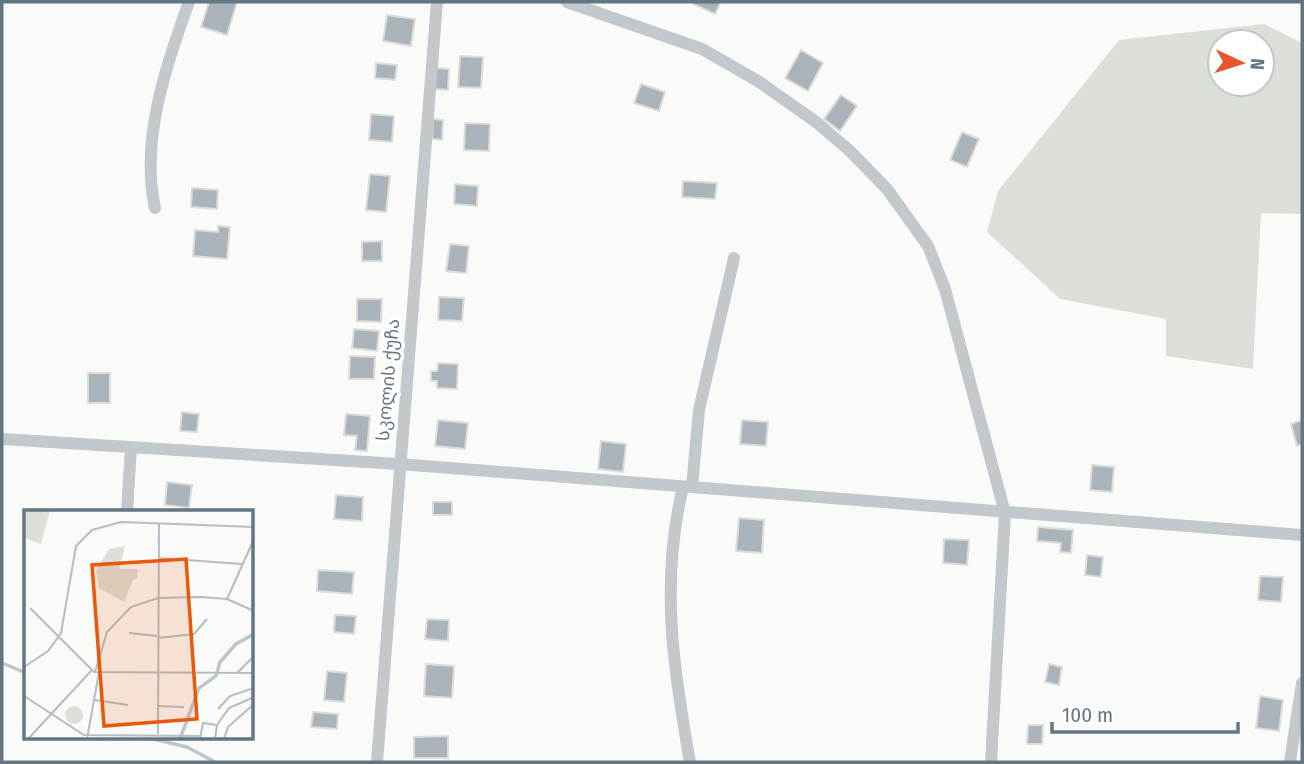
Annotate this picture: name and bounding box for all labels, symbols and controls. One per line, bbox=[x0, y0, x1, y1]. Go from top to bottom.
north arrow bbox=[1206, 28, 1276, 98]
text: N bbox=[1246, 58, 1269, 71]
street label: სკოლის ქუჩა bbox=[372, 318, 404, 442]
inset map bbox=[24, 510, 254, 740]
scale bar bbox=[1052, 690, 1238, 734]
text: 100 m bbox=[1062, 702, 1113, 728]

